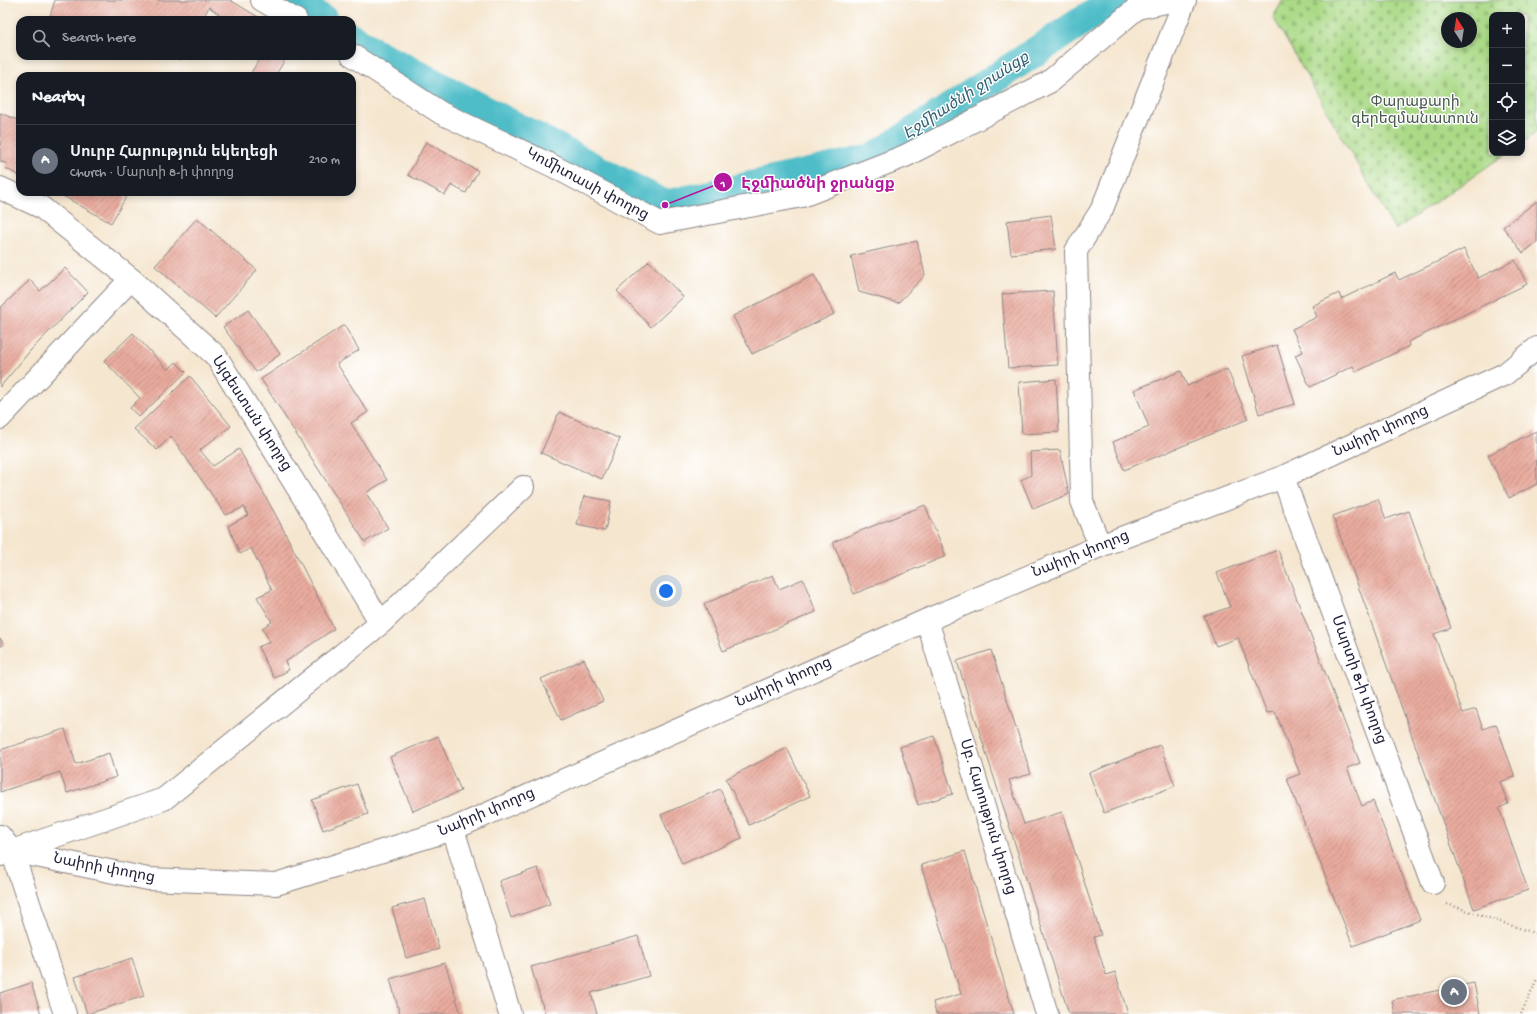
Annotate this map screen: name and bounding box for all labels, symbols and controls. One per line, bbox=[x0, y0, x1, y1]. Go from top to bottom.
north arrow bbox=[1441, 12, 1477, 48]
map controls bbox=[1489, 12, 1525, 156]
button: + bbox=[1489, 12, 1525, 48]
search box bbox=[16, 16, 356, 60]
icon: search bbox=[30, 27, 52, 49]
text: Search here bbox=[62, 29, 136, 47]
water label: Էջմիածնի ջրանցք bbox=[900, 48, 1035, 145]
button: − bbox=[1489, 48, 1525, 84]
button: locate bbox=[1489, 84, 1525, 120]
text: Nearby bbox=[32, 88, 85, 108]
park label: Փարաքարի գերեզմանատուն bbox=[1351, 94, 1479, 129]
button: layers bbox=[1489, 120, 1525, 156]
text: Սուրբ Հարություն եկեղեցի bbox=[70, 144, 278, 162]
street label: Կոմիտասի փողոց bbox=[523, 145, 651, 225]
text: A bbox=[41, 153, 49, 168]
text: 210 m bbox=[309, 153, 340, 168]
text: Church · Մարտի 8-ի փողոց bbox=[70, 166, 234, 181]
callout: Էջմիածնի ջրանցք bbox=[713, 168, 903, 196]
text: Էջմիածնի ջրանցք bbox=[741, 175, 895, 195]
text: 1 bbox=[720, 178, 726, 192]
street label: Այգեստան փողոց bbox=[207, 352, 296, 475]
street label: Նաիրի փողոց bbox=[1330, 402, 1432, 462]
street label: Նաիրի փողոց bbox=[1030, 527, 1132, 583]
your location bbox=[656, 581, 676, 601]
street label: Մարտի 8-ի փողոց bbox=[1326, 613, 1390, 747]
street label: Նաիրի փողոց bbox=[733, 654, 835, 712]
street label: Սբ. Հարություն փողոց bbox=[955, 737, 1020, 897]
street label: Նաիրի փողոց bbox=[436, 785, 538, 841]
street label: Նաիրի փողոց bbox=[52, 850, 156, 888]
pin: A bbox=[1441, 977, 1467, 1007]

